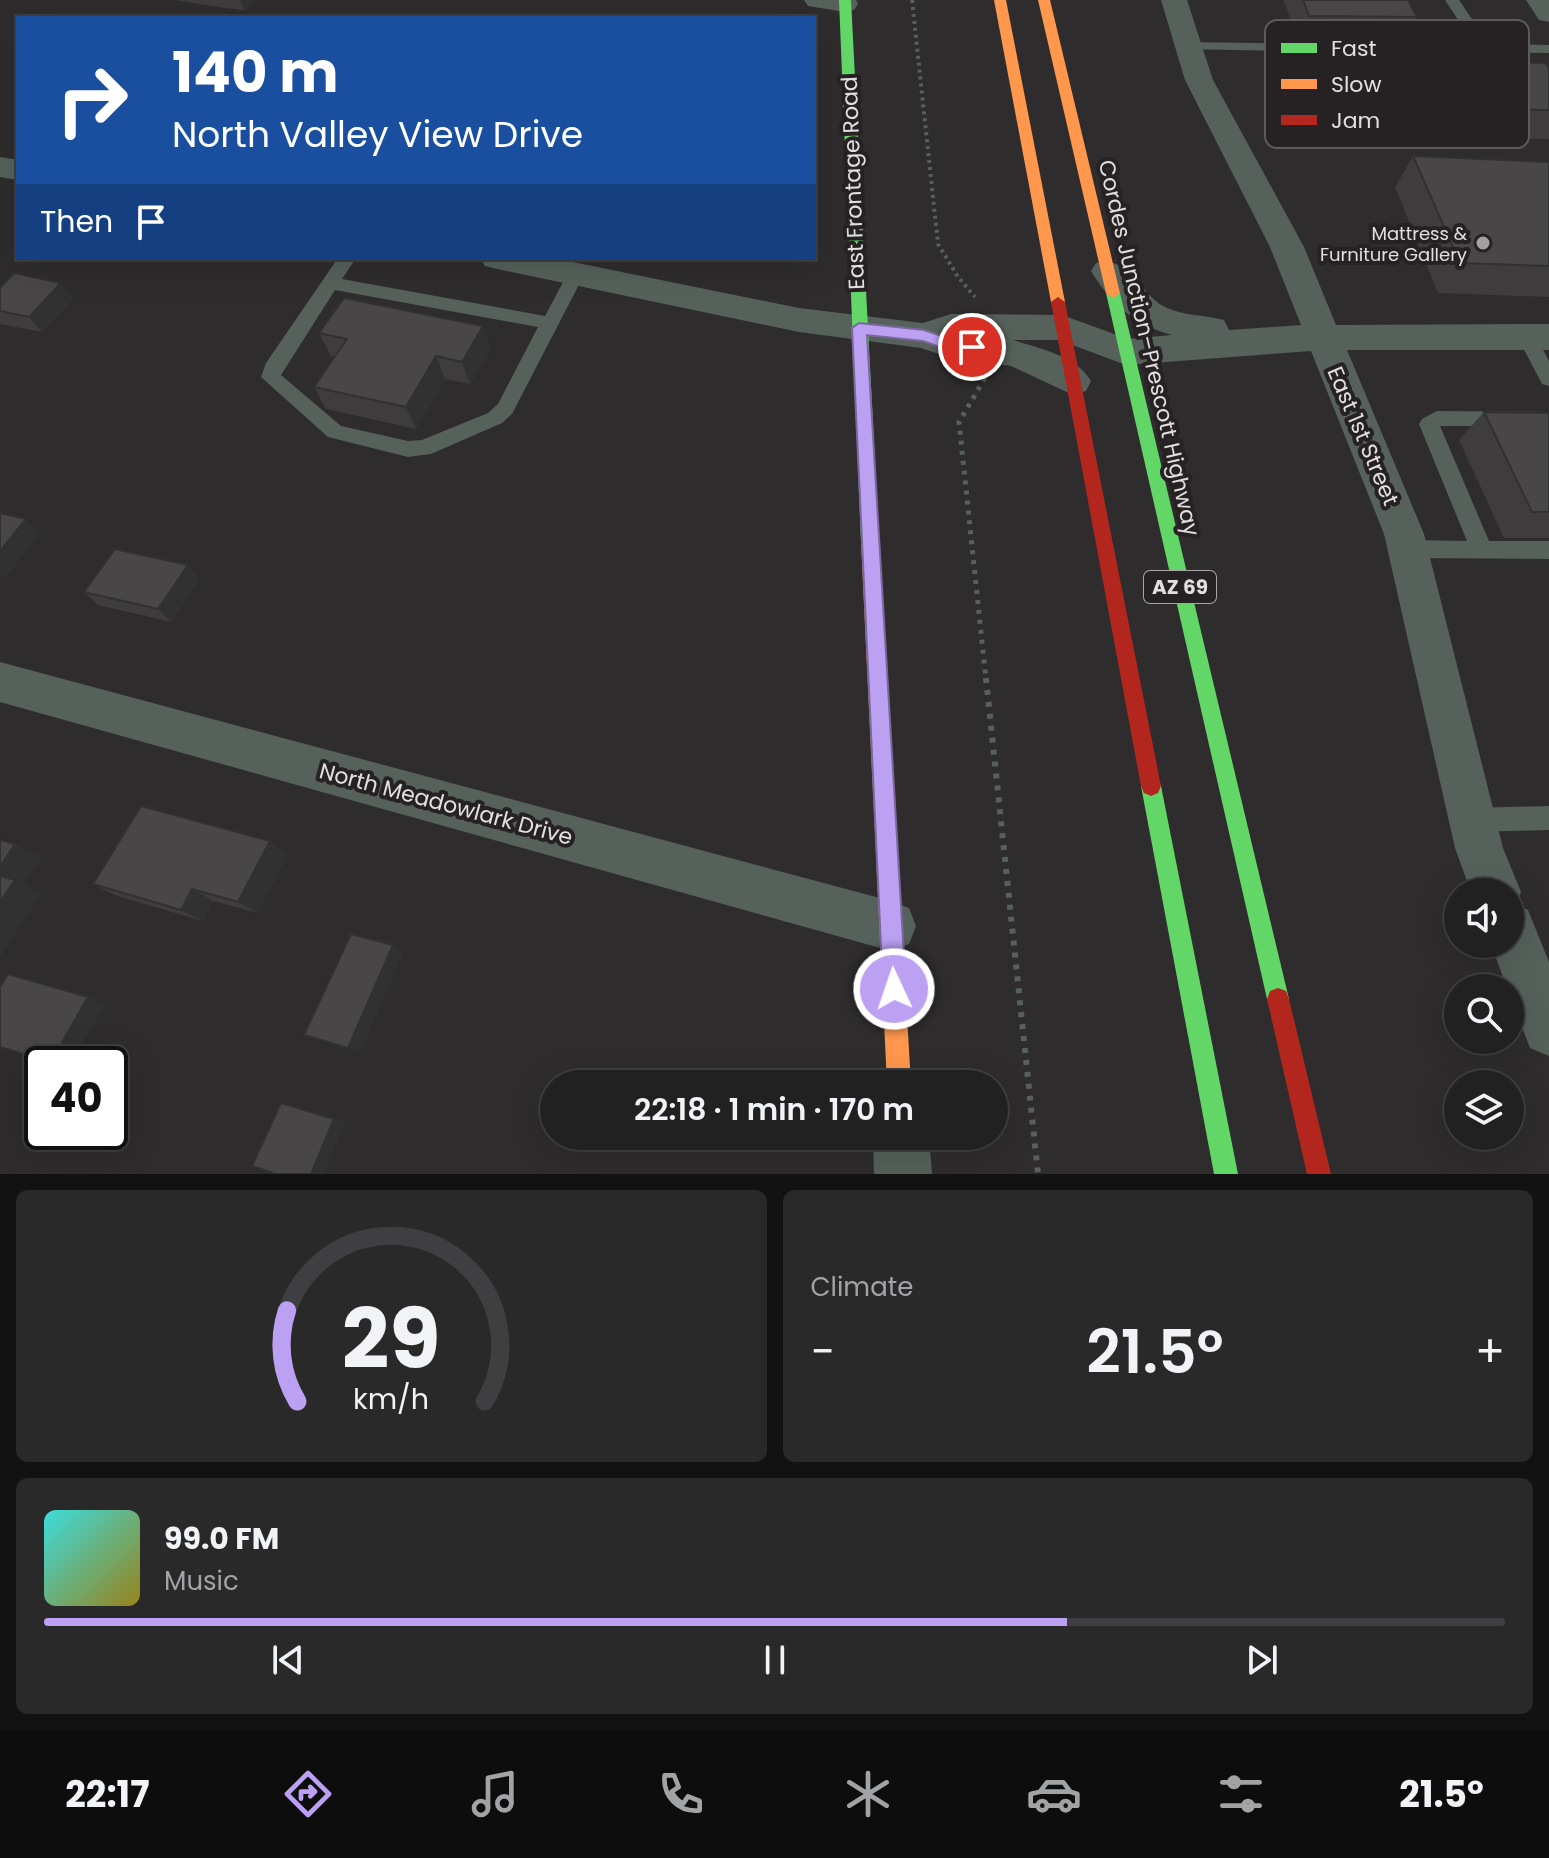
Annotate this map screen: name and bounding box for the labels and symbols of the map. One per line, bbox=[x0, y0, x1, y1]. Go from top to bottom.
legend bbox=[1265, 20, 1529, 148]
text: Fast bbox=[1331, 33, 1376, 64]
text: Slow bbox=[1331, 69, 1381, 100]
street label: East Frontage Road bbox=[834, 76, 872, 290]
text: Jam bbox=[1331, 105, 1380, 136]
street label: Cordes Junction–Prescott Highway bbox=[1091, 157, 1208, 540]
place label: Mattress & Furniture Gallery bbox=[1320, 221, 1468, 267]
marker: Mattress & Furniture Gallery bbox=[1474, 234, 1492, 252]
pin bbox=[938, 313, 1006, 381]
street label: East 1st Street bbox=[1320, 362, 1406, 510]
road number: AZ 69 bbox=[1144, 571, 1216, 603]
street label: North Meadowlark Drive bbox=[316, 755, 576, 853]
position arrow bbox=[852, 947, 936, 1031]
speed limit sign: 40 bbox=[24, 1046, 128, 1150]

